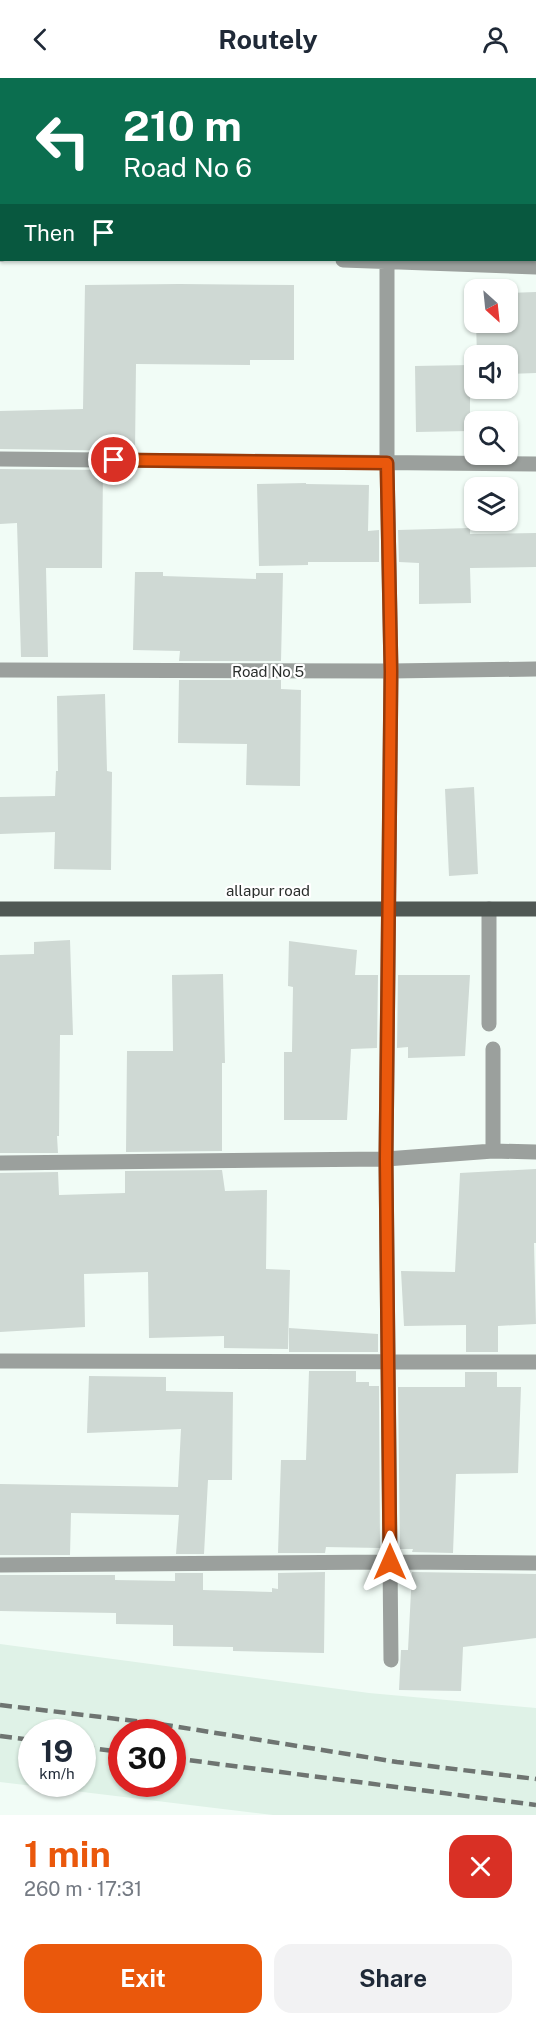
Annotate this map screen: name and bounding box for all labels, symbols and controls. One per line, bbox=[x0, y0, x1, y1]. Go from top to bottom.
icon: back bbox=[24, 23, 57, 56]
text: Routely bbox=[218, 23, 318, 55]
icon: person bbox=[479, 23, 512, 56]
text: 210 m bbox=[123, 101, 242, 150]
icon: left bbox=[24, 102, 102, 180]
text: Road No 6 bbox=[123, 151, 252, 183]
icon: arrive bbox=[87, 216, 120, 249]
text: Then bbox=[24, 220, 75, 246]
north arrow bbox=[464, 279, 518, 333]
map controls bbox=[464, 279, 518, 531]
button: sound bbox=[464, 345, 518, 399]
button: search bbox=[464, 411, 518, 465]
pin bbox=[88, 434, 139, 485]
icon: arrive bbox=[97, 443, 130, 476]
button: layers bbox=[464, 477, 518, 531]
street label: Road No 5 bbox=[232, 663, 304, 680]
street label: allapur road bbox=[226, 882, 310, 899]
position arrow bbox=[358, 1530, 422, 1594]
speed limit sign: 30 bbox=[108, 1719, 186, 1797]
text: 19 bbox=[41, 1733, 73, 1769]
text: km/h bbox=[39, 1765, 75, 1782]
text: 1 min bbox=[24, 1833, 111, 1875]
button: close bbox=[449, 1835, 512, 1898]
text: 260 m · 17:31 bbox=[24, 1877, 142, 1901]
button: Exit bbox=[24, 1944, 262, 2013]
button: Share bbox=[274, 1944, 512, 2013]

